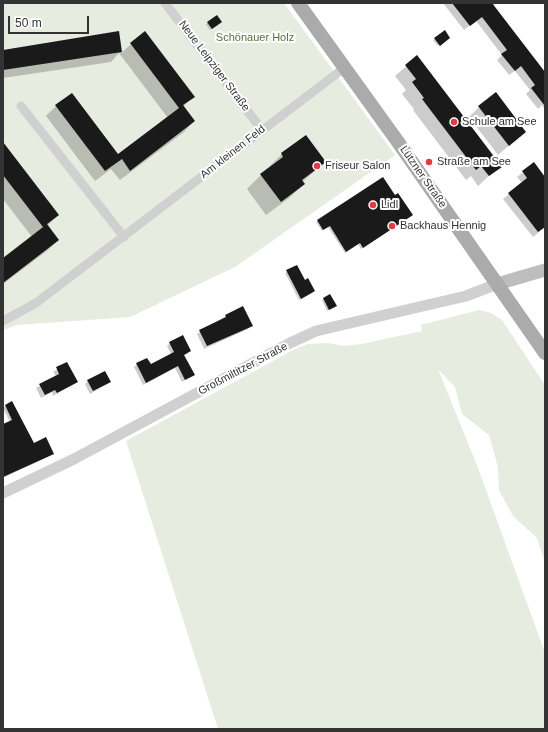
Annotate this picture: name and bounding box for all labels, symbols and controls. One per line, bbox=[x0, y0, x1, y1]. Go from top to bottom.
scale bar bbox=[10, 8, 91, 34]
text: 50 m bbox=[15, 16, 42, 30]
street label: Neue Leipziger Straße bbox=[176, 18, 252, 114]
park label: Schönauer Holz bbox=[216, 31, 294, 45]
place label: Schule am See bbox=[462, 115, 537, 129]
marker: Schule am See bbox=[449, 117, 459, 127]
street label: Am kleinen Feld bbox=[198, 123, 268, 181]
street label: Lützner Straße bbox=[397, 143, 449, 211]
place label: Straße am See bbox=[437, 155, 511, 169]
marker: Straße am See bbox=[424, 157, 434, 167]
place label: Friseur Salon bbox=[325, 159, 390, 173]
marker: Friseur Salon bbox=[312, 161, 322, 171]
place label: Lidl bbox=[381, 198, 398, 212]
marker: Lidl bbox=[368, 200, 378, 210]
place label: Backhaus Hennig bbox=[400, 219, 486, 233]
marker: Backhaus Hennig bbox=[387, 221, 397, 231]
street label: Großmiltitzer Straße bbox=[196, 340, 290, 398]

